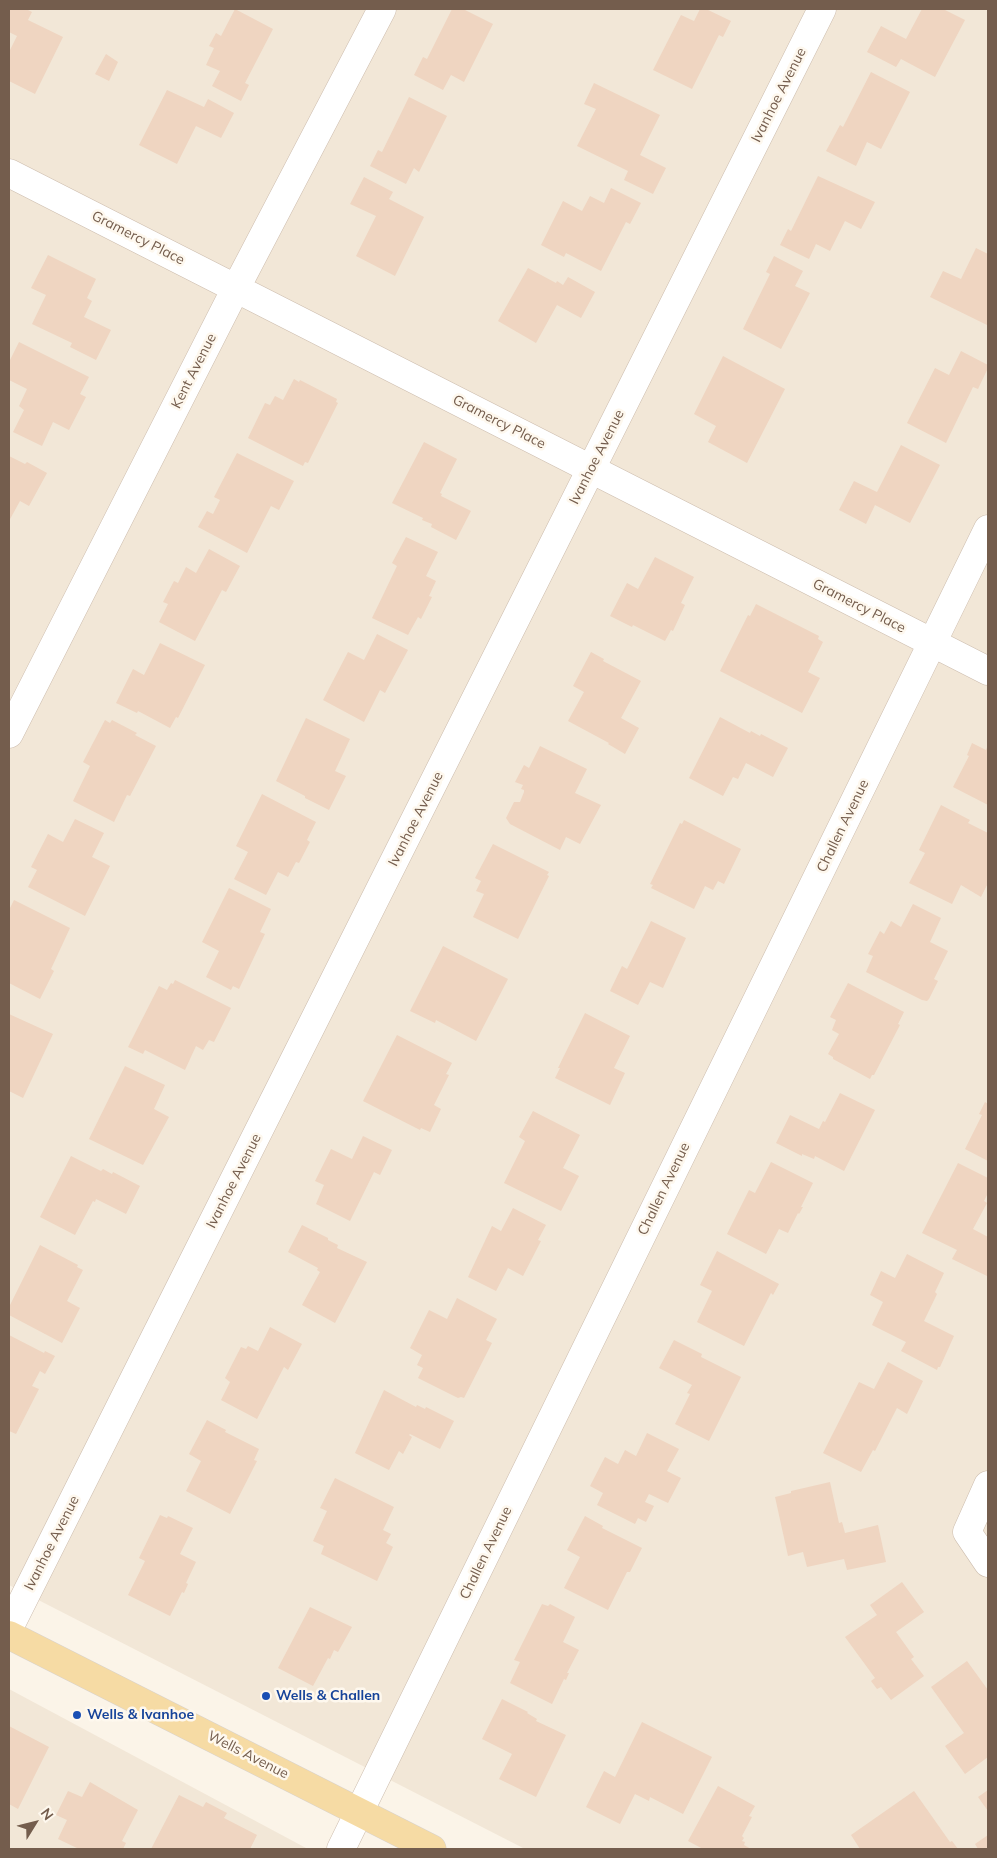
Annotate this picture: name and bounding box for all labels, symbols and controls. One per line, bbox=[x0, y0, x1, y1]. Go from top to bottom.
street label: Ivanhoe Avenue bbox=[748, 45, 810, 145]
street label: Gramercy Place bbox=[89, 207, 187, 269]
street label: Kent Avenue bbox=[168, 331, 220, 411]
street label: Gramercy Place bbox=[450, 391, 548, 453]
street label: Ivanhoe Avenue bbox=[566, 407, 628, 507]
street label: Gramercy Place bbox=[810, 575, 908, 637]
street label: Ivanhoe Avenue bbox=[385, 769, 447, 869]
street label: Challen Avenue bbox=[813, 777, 873, 875]
street label: Ivanhoe Avenue bbox=[203, 1131, 265, 1231]
street label: Challen Avenue bbox=[634, 1140, 694, 1238]
street label: Ivanhoe Avenue bbox=[21, 1493, 83, 1593]
street label: Challen Avenue bbox=[456, 1504, 516, 1602]
place label: Wells & Challen bbox=[276, 1688, 380, 1704]
marker: Wells & Challen bbox=[260, 1690, 272, 1702]
place label: Wells & Ivanhoe bbox=[87, 1707, 194, 1723]
marker: Wells & Ivanhoe bbox=[71, 1709, 83, 1721]
street label: Wells Avenue bbox=[205, 1727, 291, 1783]
north arrow bbox=[10, 1798, 60, 1848]
text: N bbox=[37, 1805, 58, 1824]

